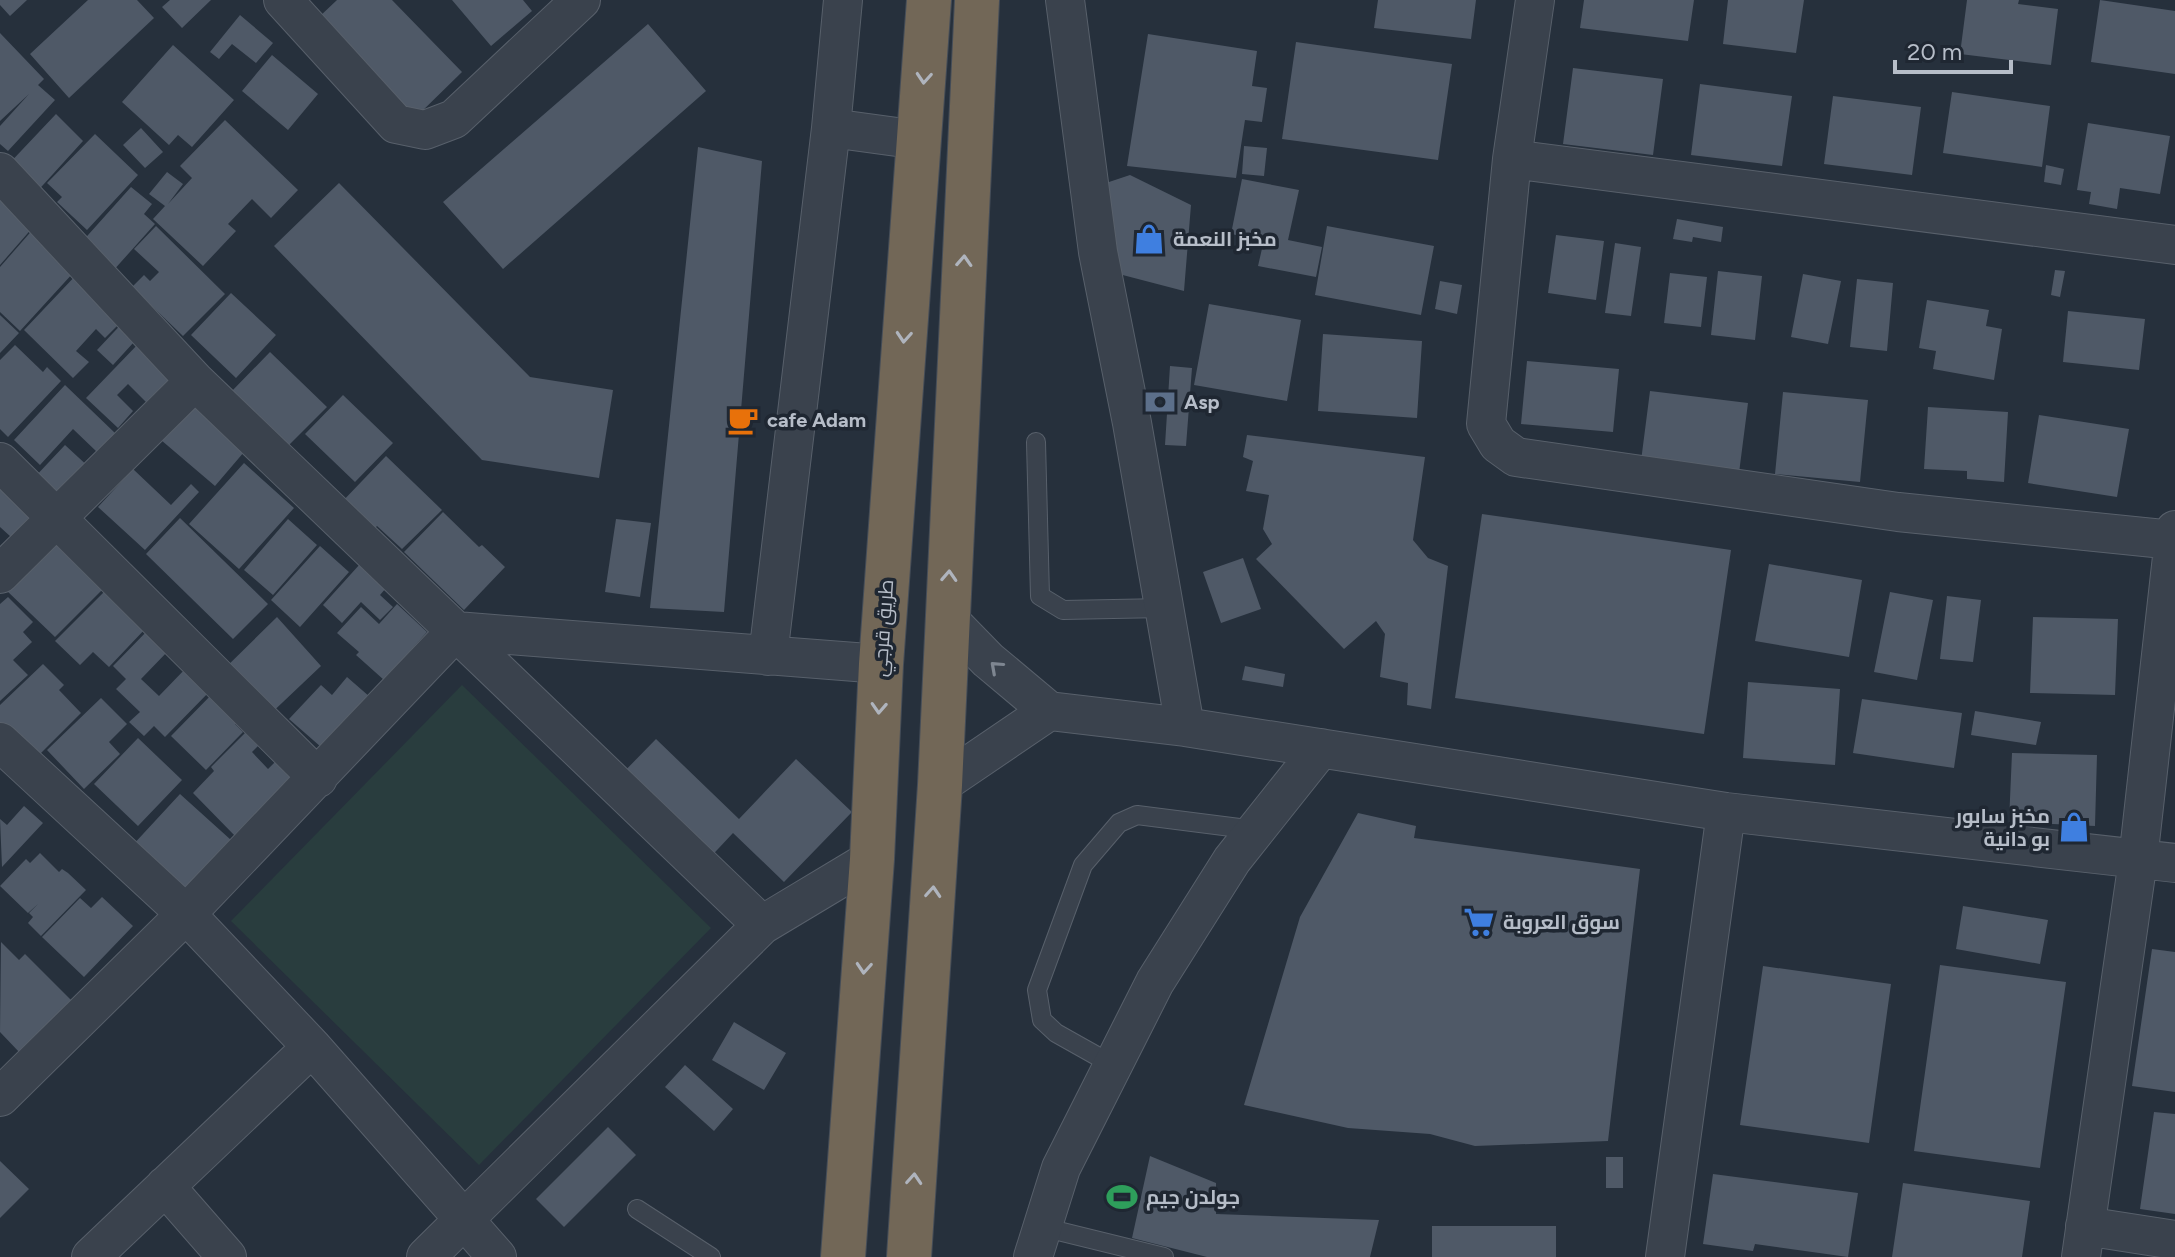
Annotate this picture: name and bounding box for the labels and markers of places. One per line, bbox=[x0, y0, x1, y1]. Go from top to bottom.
shop icon: مخبز النعمة bbox=[1132, 222, 1166, 256]
place label: مخبز النعمة bbox=[1173, 227, 1277, 251]
bank icon: Asp bbox=[1143, 385, 1177, 419]
place label: Asp bbox=[1184, 390, 1220, 414]
cafe icon: cafe Adam bbox=[726, 403, 760, 437]
place label: cafe Adam bbox=[767, 408, 866, 432]
place label: مخبز سابور بو دانية bbox=[1954, 804, 2050, 851]
shop icon: مخبز سابور بو دانية bbox=[2057, 810, 2091, 844]
supermarket icon: سوق العروبة bbox=[1462, 905, 1496, 939]
place label: سوق العروبة bbox=[1503, 910, 1620, 935]
sports icon: جولدن جيم bbox=[1105, 1180, 1139, 1214]
place label: جولدن جيم bbox=[1146, 1185, 1240, 1211]

